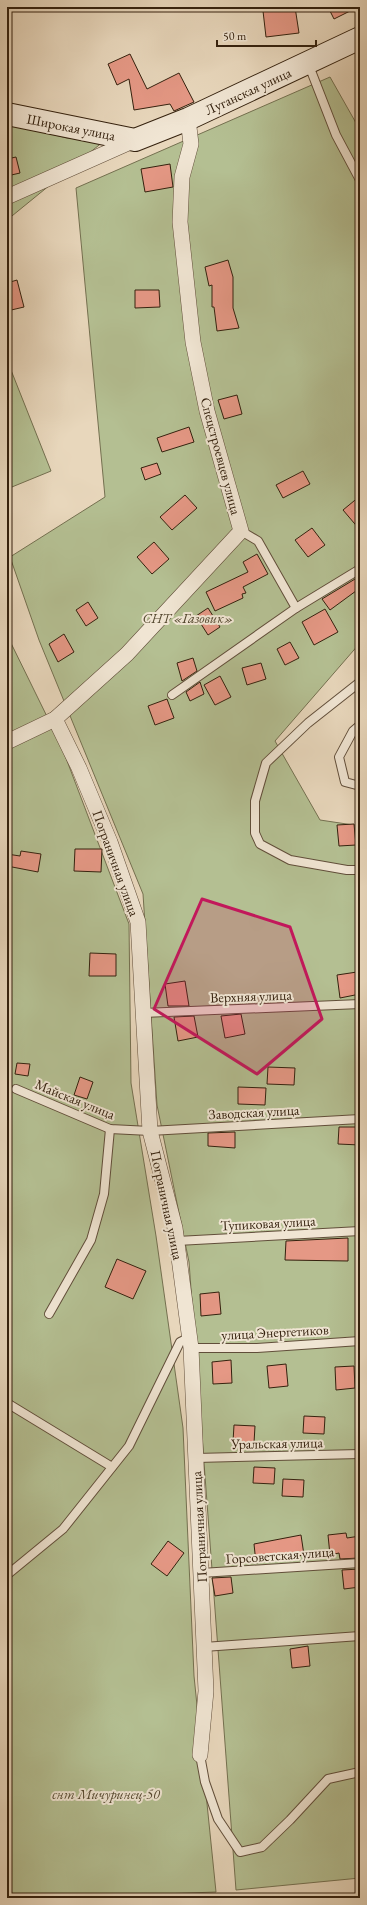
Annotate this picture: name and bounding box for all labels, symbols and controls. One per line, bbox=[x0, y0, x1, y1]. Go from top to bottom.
scale bar bbox=[217, 22, 316, 48]
text: 50 m bbox=[223, 28, 247, 44]
street label: Луганская улица bbox=[202, 63, 294, 119]
street label: Широкая улица bbox=[25, 110, 117, 144]
street label: Спецстроевцев улица bbox=[197, 395, 245, 517]
park label: СНТ «Газовик» bbox=[143, 609, 233, 627]
street label: Пограничная улица bbox=[88, 807, 144, 919]
street label: Верхняя улица bbox=[210, 986, 293, 1006]
street label: Майская улица bbox=[32, 1075, 118, 1123]
street label: Заводская улица bbox=[208, 1101, 300, 1123]
street label: Пограничная улица bbox=[147, 1149, 187, 1262]
street label: Тупиковая улица bbox=[220, 1212, 316, 1234]
street label: улица Энергетиков bbox=[221, 1320, 329, 1344]
street label: Уральская улица bbox=[230, 1433, 324, 1453]
street label: Пограничная улица bbox=[187, 1470, 211, 1583]
street label: Горсоветская улица bbox=[225, 1542, 335, 1568]
park label: снт Мичуринец-50 bbox=[52, 1785, 161, 1803]

